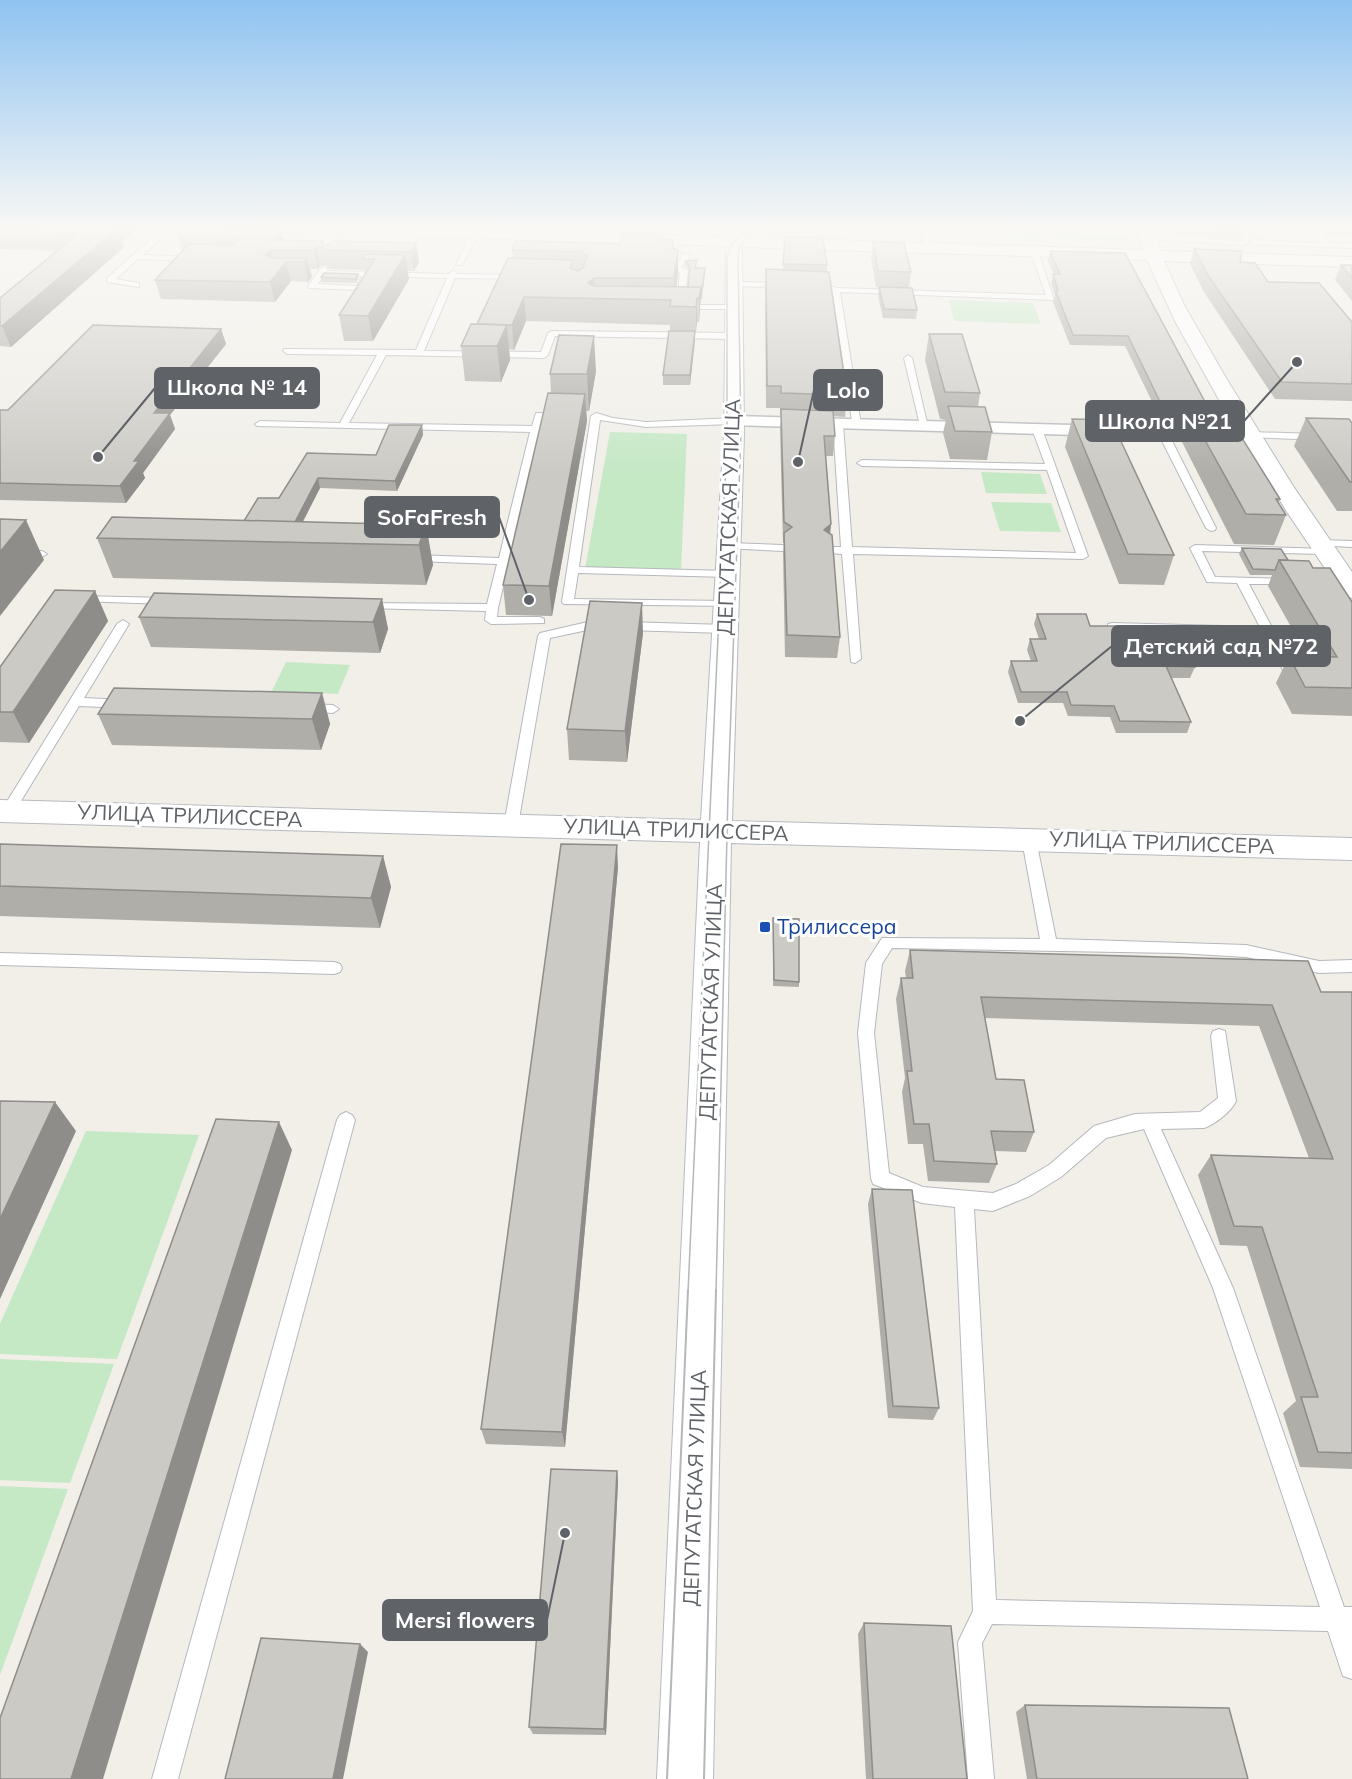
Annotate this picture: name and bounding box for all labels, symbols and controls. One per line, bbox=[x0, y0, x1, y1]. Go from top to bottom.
callout: Школа № 14 bbox=[155, 368, 319, 408]
callout: Lolo bbox=[814, 370, 882, 410]
text: Школа № 14 bbox=[167, 373, 307, 401]
text: Lolo bbox=[826, 376, 870, 404]
street label: ДЕПУТАТСКАЯ УЛИЦА bbox=[711, 398, 745, 636]
callout: Школа №21 bbox=[1086, 401, 1244, 441]
text: Школа №21 bbox=[1098, 407, 1232, 435]
callout: SoFaFresh bbox=[365, 497, 499, 537]
text: SoFaFresh bbox=[377, 503, 487, 531]
callout: Детский сад №72 bbox=[1112, 626, 1330, 666]
text: Детский сад №72 bbox=[1124, 632, 1318, 660]
street label: УЛИЦА ТРИЛИССЕРА bbox=[76, 798, 304, 832]
street label: УЛИЦА ТРИЛИССЕРА bbox=[562, 812, 790, 846]
street label: УЛИЦА ТРИЛИССЕРА bbox=[1048, 825, 1276, 859]
street label: ДЕПУТАТСКАЯ УЛИЦА bbox=[693, 883, 727, 1121]
place label: Трилиссера bbox=[777, 913, 897, 939]
marker: Трилиссера bbox=[758, 920, 772, 934]
street label: ДЕПУТАТСКАЯ УЛИЦА bbox=[677, 1369, 711, 1607]
callout: Mersi flowers bbox=[383, 1600, 547, 1640]
text: Mersi flowers bbox=[395, 1606, 535, 1634]

